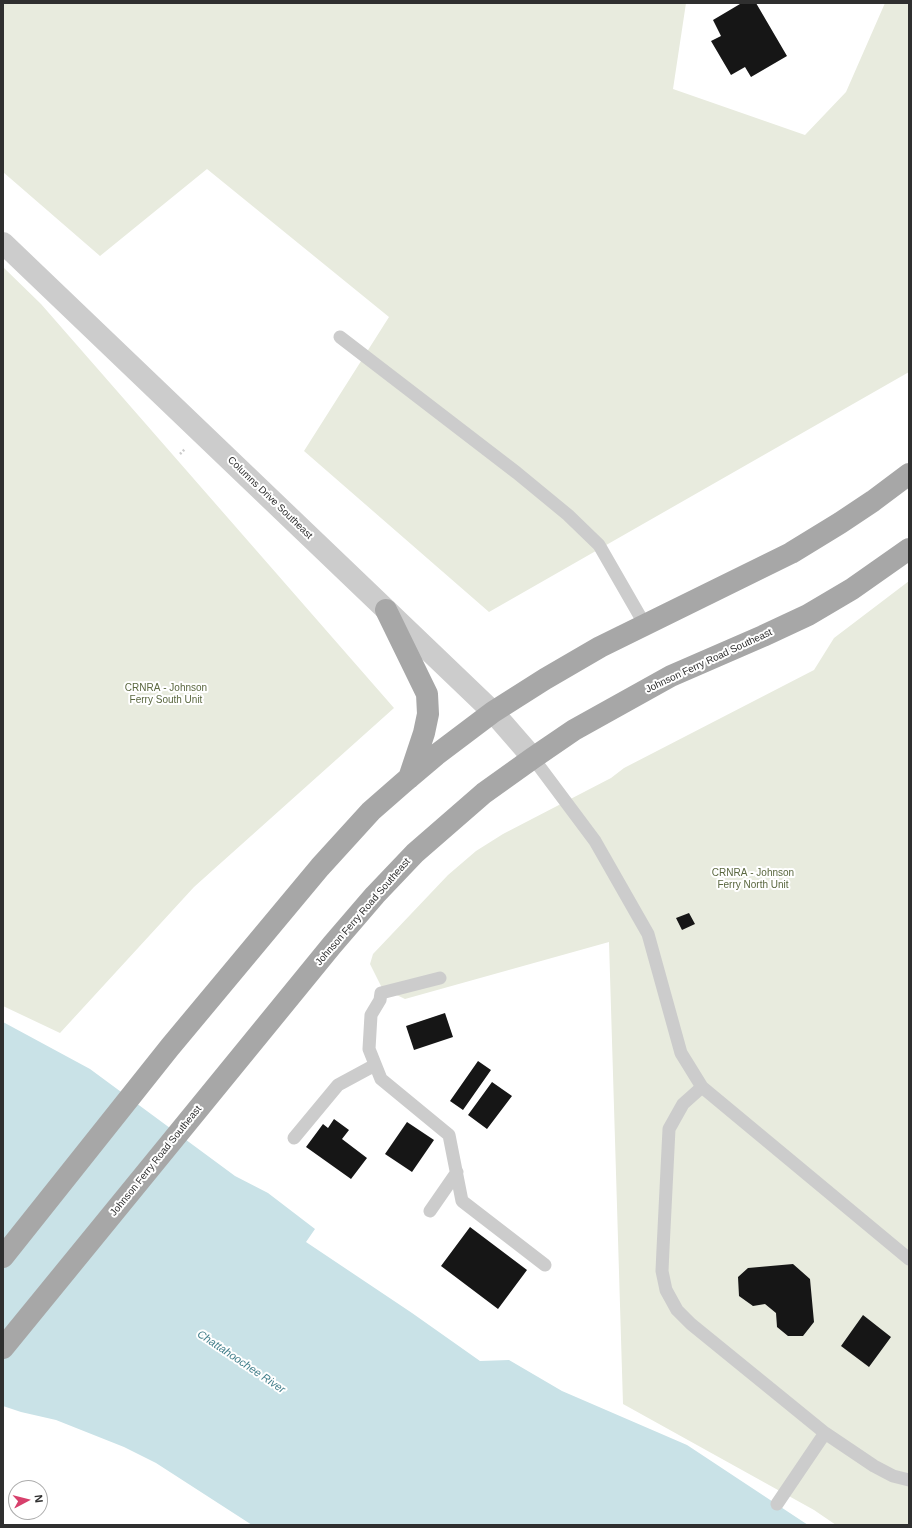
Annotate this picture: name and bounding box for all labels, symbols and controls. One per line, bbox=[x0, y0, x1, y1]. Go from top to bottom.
street label: Columns Drive Southeast bbox=[225, 454, 315, 542]
street label: Johnson Ferry Road Southeast bbox=[644, 626, 774, 696]
park label: CRNRA - Johnson Ferry South Unit bbox=[125, 682, 207, 706]
street label: Johnson Ferry Road Southeast bbox=[313, 856, 413, 968]
park label: CRNRA - Johnson Ferry North Unit bbox=[712, 867, 794, 890]
street label: Johnson Ferry Road Southeast bbox=[108, 1103, 204, 1219]
water label: Chattahoochee River bbox=[194, 1328, 288, 1396]
north arrow bbox=[8, 1480, 48, 1520]
text: N bbox=[32, 1494, 45, 1503]

